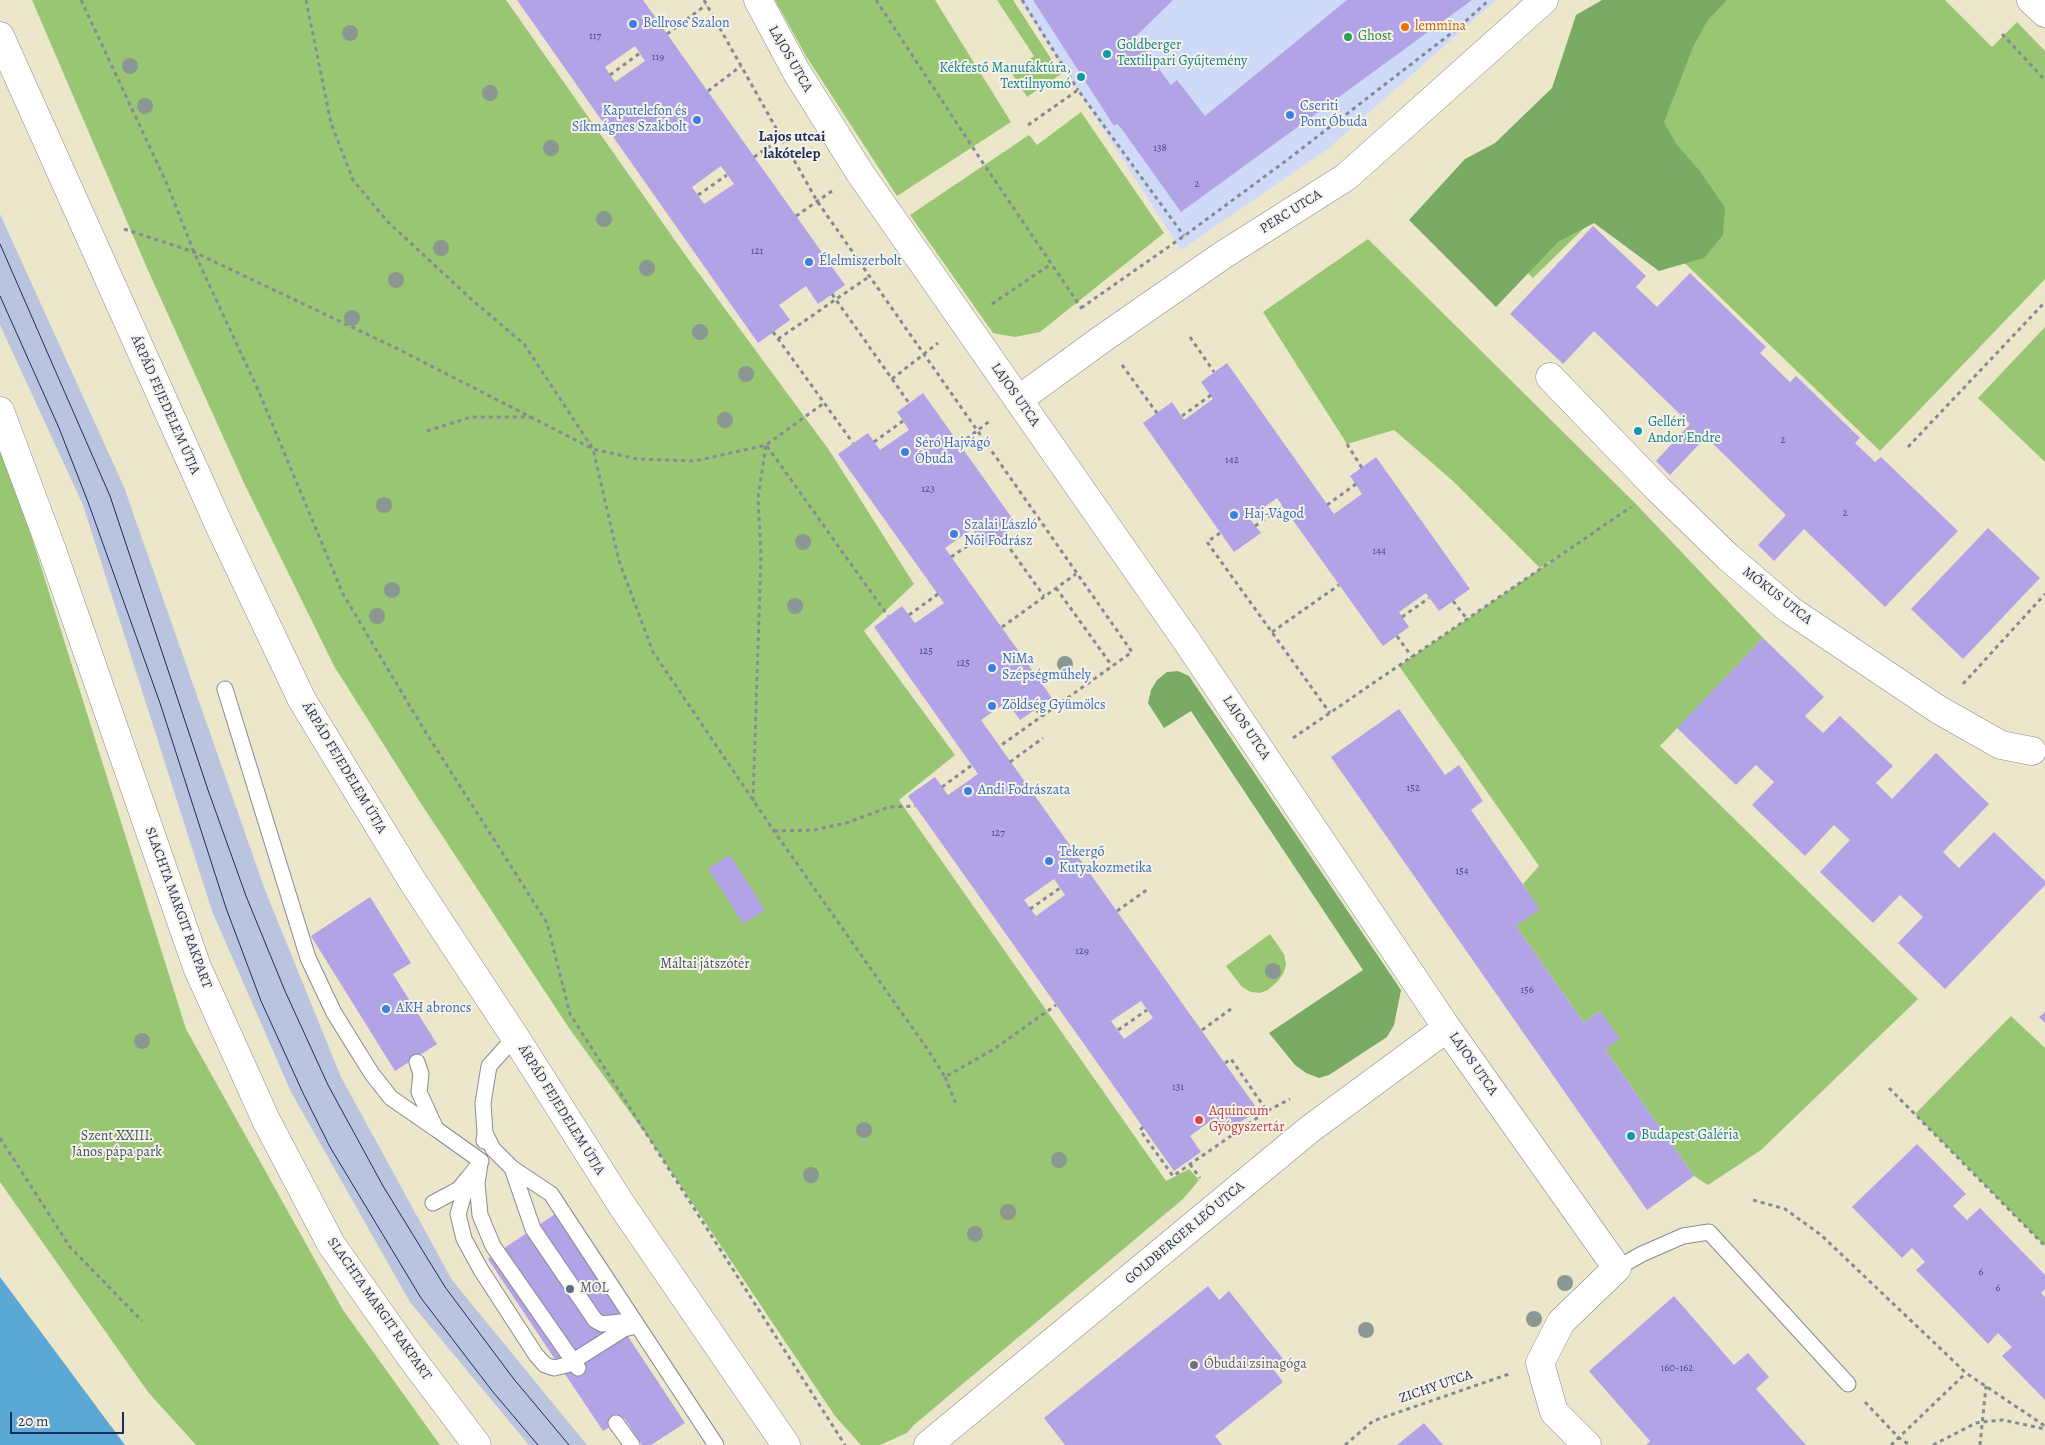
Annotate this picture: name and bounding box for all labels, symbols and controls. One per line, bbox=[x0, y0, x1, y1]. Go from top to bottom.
place label: Bellrose Szalon bbox=[643, 16, 730, 32]
marker: Bellrose Szalon bbox=[627, 18, 639, 30]
place label: lemmïna bbox=[1415, 19, 1466, 35]
marker: lemmïna bbox=[1399, 21, 1411, 33]
street label: LAJOS UTCA bbox=[764, 23, 816, 95]
house number: 117 bbox=[589, 29, 601, 43]
place label: Ghost bbox=[1358, 29, 1392, 45]
marker: Ghost bbox=[1342, 31, 1354, 43]
place label: Goldberger Textilipari Gyűjtemény bbox=[1117, 38, 1247, 70]
marker: Goldberger Textilipari Gyűjtemény bbox=[1101, 48, 1113, 60]
house number: 119 bbox=[652, 50, 664, 64]
place label: Kékfestő Manufaktúra, Textilnyomó bbox=[939, 61, 1071, 94]
marker: Kékfestő Manufaktúra, Textilnyomó bbox=[1075, 71, 1087, 83]
place label: Cseriti Pont Óbuda bbox=[1300, 99, 1368, 132]
place label: Kaputelefon és Síkmágnes Szakbolt bbox=[572, 104, 687, 136]
marker: Cseriti Pont Óbuda bbox=[1284, 109, 1296, 121]
marker: Kaputelefon és Síkmágnes Szakbolt bbox=[691, 114, 703, 126]
district label: Lajos utcai lakótelep bbox=[759, 128, 825, 163]
house number: 138 bbox=[1153, 141, 1167, 155]
house number: 2 bbox=[1194, 177, 1200, 191]
street label: PERC UTCA bbox=[1257, 186, 1325, 238]
house number: 121 bbox=[751, 244, 763, 258]
place label: Élelmiszerbolt bbox=[819, 254, 902, 270]
marker: Élelmiszerbolt bbox=[803, 256, 815, 268]
street label: ÁRPÁD FEJEDELEM ÚTJA bbox=[127, 333, 203, 477]
street label: LAJOS UTCA bbox=[987, 360, 1043, 430]
place label: Gelléri Andor Endre bbox=[1648, 415, 1721, 448]
marker: Gelléri Andor Endre bbox=[1632, 425, 1644, 437]
house number: 2 bbox=[1780, 433, 1786, 447]
place label: Séró Hajvágó Óbuda bbox=[915, 436, 990, 468]
marker: Séró Hajvágó Óbuda bbox=[899, 446, 911, 458]
house number: 142 bbox=[1225, 453, 1239, 467]
house number: 123 bbox=[921, 482, 935, 496]
house number: 2 bbox=[1842, 506, 1848, 520]
place label: Haj-Vágod bbox=[1244, 507, 1304, 523]
marker: Haj-Vágod bbox=[1228, 509, 1240, 521]
place label: Szalai László Női Fodrász bbox=[964, 518, 1037, 550]
marker: Szalai László Női Fodrász bbox=[948, 528, 960, 540]
house number: 144 bbox=[1372, 544, 1386, 558]
street label: MÓKUS UTCA bbox=[1739, 564, 1815, 628]
house number: 125 bbox=[919, 644, 933, 658]
place label: NiMa Szépségműhely bbox=[1002, 652, 1091, 684]
house number: 125 bbox=[956, 656, 970, 670]
marker: NiMa Szépségműhely bbox=[986, 662, 998, 674]
street label: LAJOS UTCA bbox=[1218, 693, 1274, 763]
place label: Zöldség Gyümölcs bbox=[1002, 698, 1106, 714]
street label: ÁRPÁD FEJEDELEM ÚTJA bbox=[298, 699, 390, 837]
marker: Zöldség Gyümölcs bbox=[986, 700, 998, 712]
house number: 152 bbox=[1406, 781, 1420, 795]
place label: Andi Fodrászata bbox=[978, 783, 1070, 799]
marker: Andi Fodrászata bbox=[962, 785, 974, 797]
street label: SLACHTA MARGIT RAKPART bbox=[141, 825, 215, 991]
house number: 127 bbox=[991, 826, 1005, 840]
place label: Tekergő Kutyakozmetika bbox=[1059, 845, 1152, 878]
marker: Tekergő Kutyakozmetika bbox=[1043, 855, 1055, 867]
house number: 154 bbox=[1455, 864, 1469, 878]
house number: 129 bbox=[1075, 944, 1089, 958]
park label: Máltai játszótér bbox=[660, 957, 750, 973]
house number: 156 bbox=[1520, 983, 1534, 997]
place label: AKH abroncs bbox=[396, 1001, 471, 1017]
marker: AKH abroncs bbox=[380, 1003, 392, 1015]
street label: LAJOS UTCA bbox=[1445, 1029, 1501, 1099]
street label: ÁRPÁD FEJEDELEM ÚTJA bbox=[514, 1042, 608, 1178]
house number: 131 bbox=[1172, 1080, 1184, 1094]
place label: Aquincum Gyógyszertár bbox=[1209, 1104, 1285, 1136]
marker: Aquincum Gyógyszertár bbox=[1193, 1114, 1205, 1126]
place label: Budapest Galéria bbox=[1641, 1128, 1739, 1144]
park label: Szent XXIII. János pápa park bbox=[72, 1129, 162, 1162]
marker: Budapest Galéria bbox=[1625, 1130, 1637, 1142]
street label: GOLDBERGER LEÓ UTCA bbox=[1122, 1178, 1248, 1288]
street label: SLACHTA MARGIT RAKPART bbox=[323, 1234, 435, 1384]
house number: 6 bbox=[1978, 1265, 1984, 1279]
place label: MOL bbox=[580, 1281, 609, 1297]
house number: 6 bbox=[1995, 1281, 2001, 1295]
marker: MOL bbox=[564, 1283, 576, 1295]
place label: Óbudai zsinagóga bbox=[1204, 1357, 1307, 1373]
marker: Óbudai zsinagóga bbox=[1188, 1359, 1200, 1371]
house number: 160-162 bbox=[1661, 1361, 1693, 1375]
street label: ZICHY UTCA bbox=[1397, 1367, 1475, 1407]
scale bar bbox=[12, 1402, 126, 1434]
text: 20 m bbox=[18, 1411, 49, 1431]

